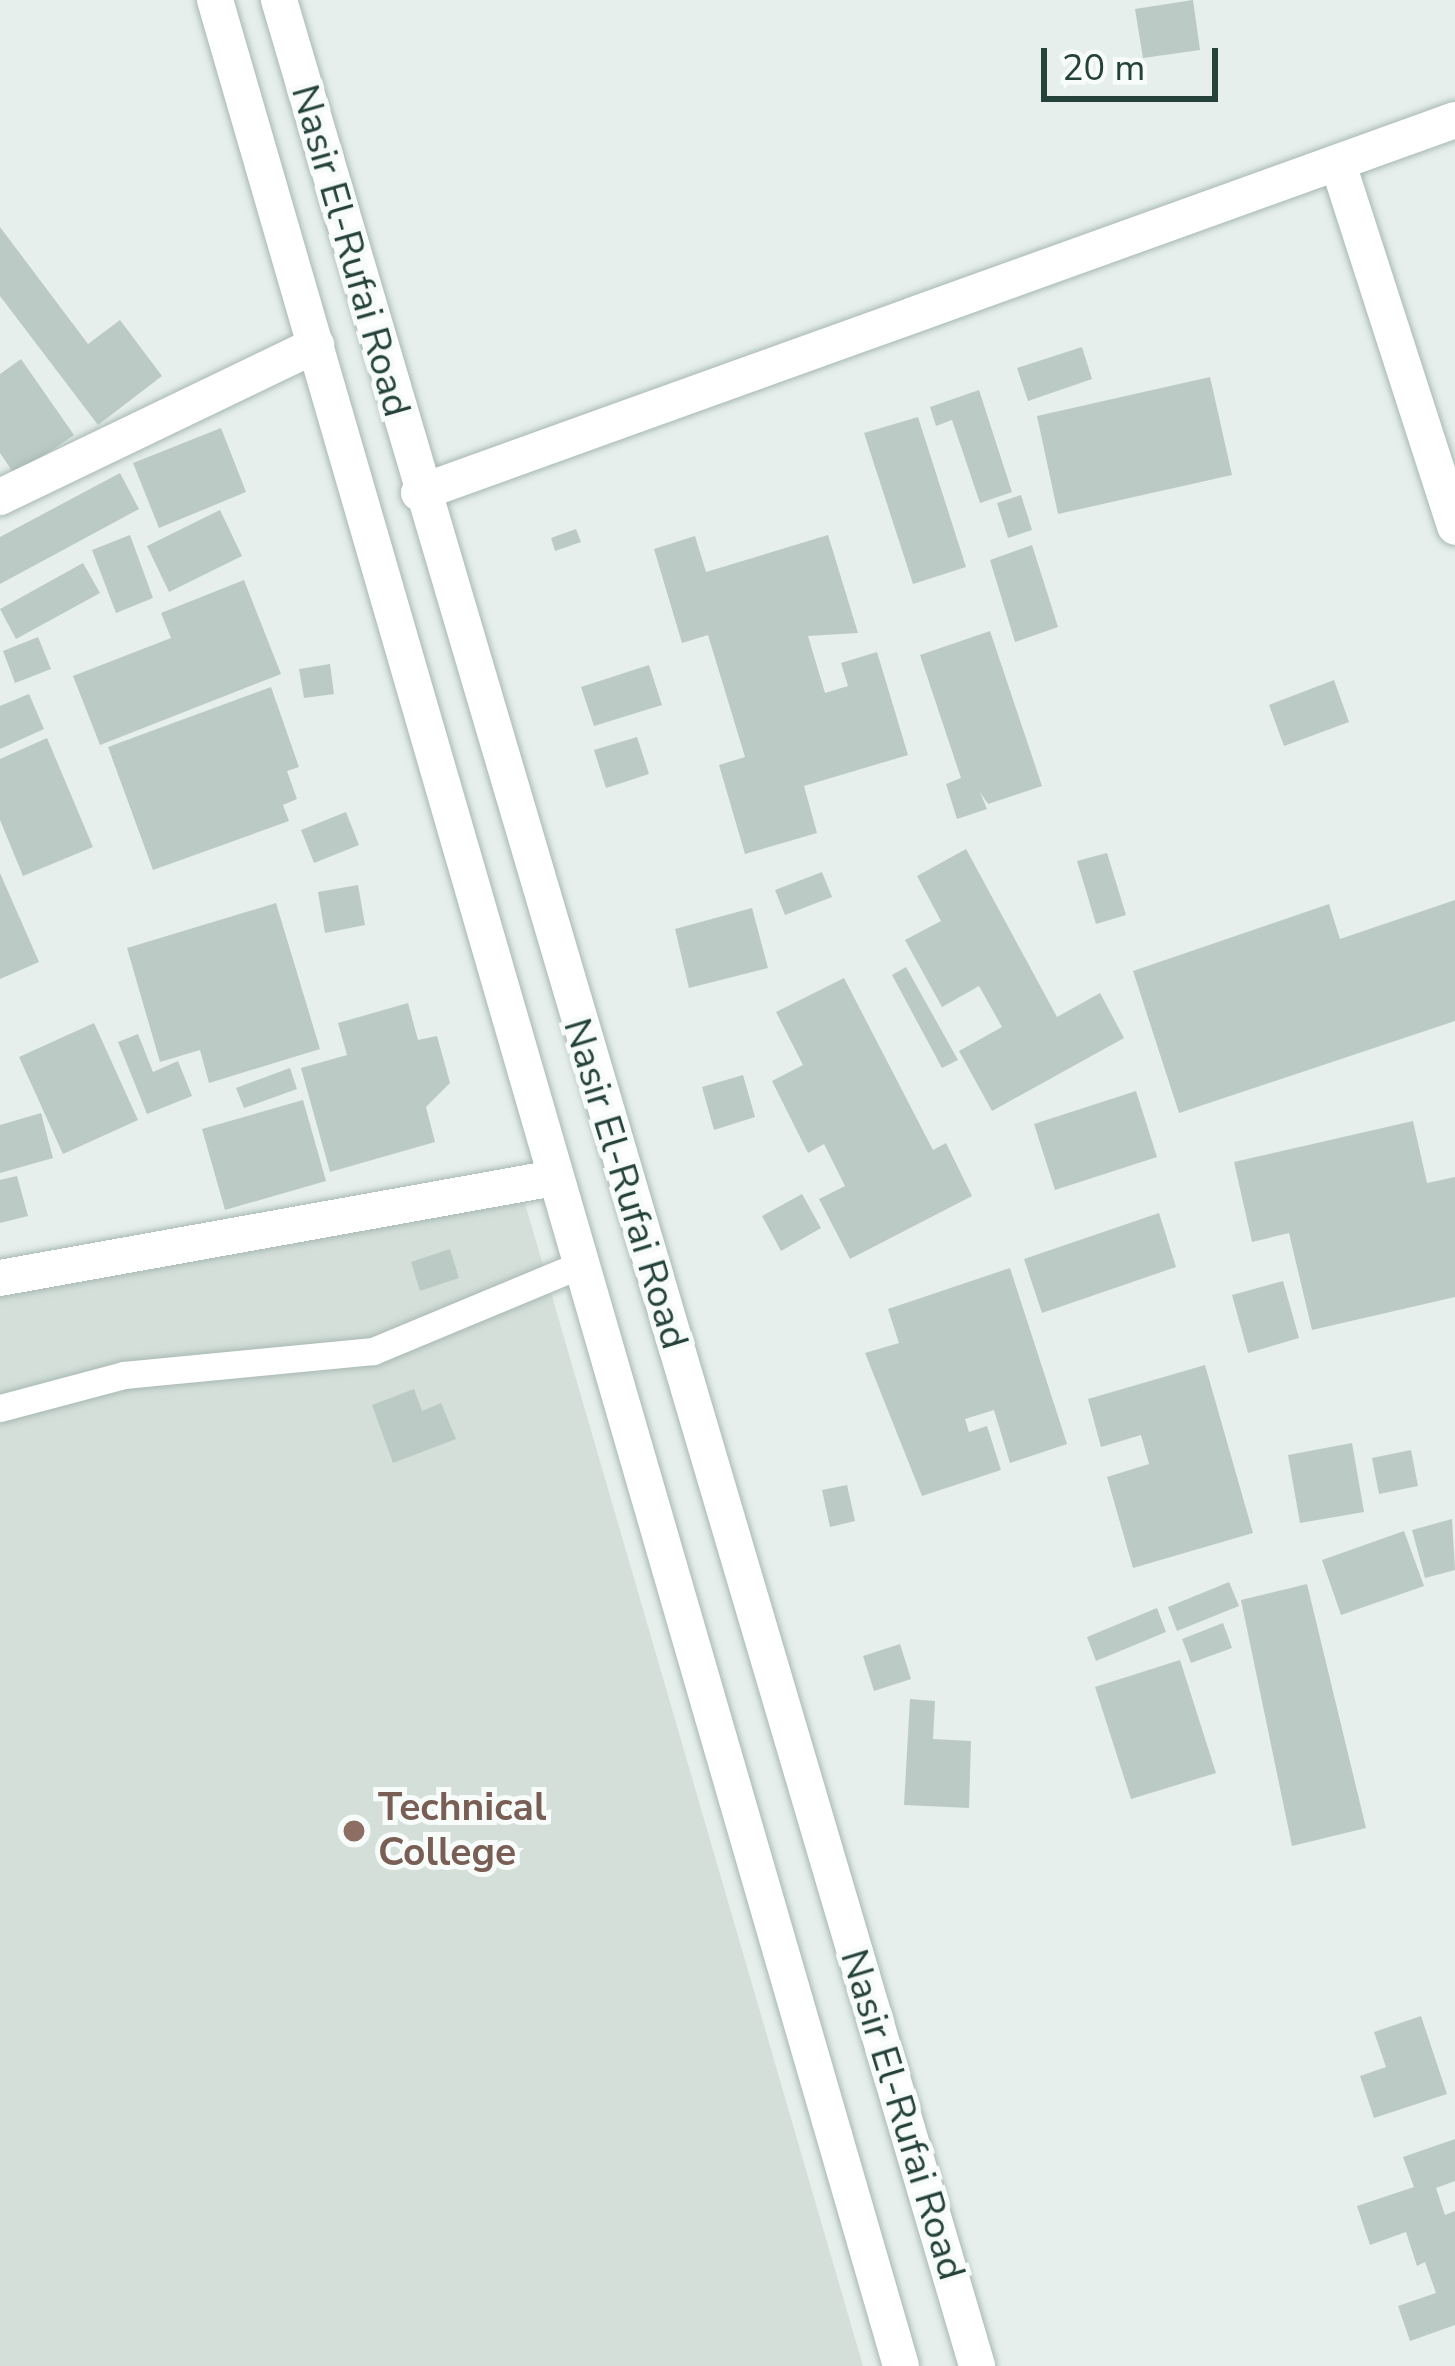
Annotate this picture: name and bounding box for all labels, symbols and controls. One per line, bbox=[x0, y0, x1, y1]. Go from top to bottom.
scale bar bbox=[1047, 24, 1224, 98]
text: 20 m bbox=[1062, 44, 1145, 93]
street label: Nasir El-Rufai Road bbox=[280, 80, 420, 422]
street label: Nasir El-Rufai Road bbox=[552, 1013, 698, 1355]
place label: Technical College bbox=[378, 1786, 546, 1877]
marker: Technical College bbox=[341, 1818, 367, 1844]
street label: Nasir El-Rufai Road bbox=[829, 1944, 975, 2286]

